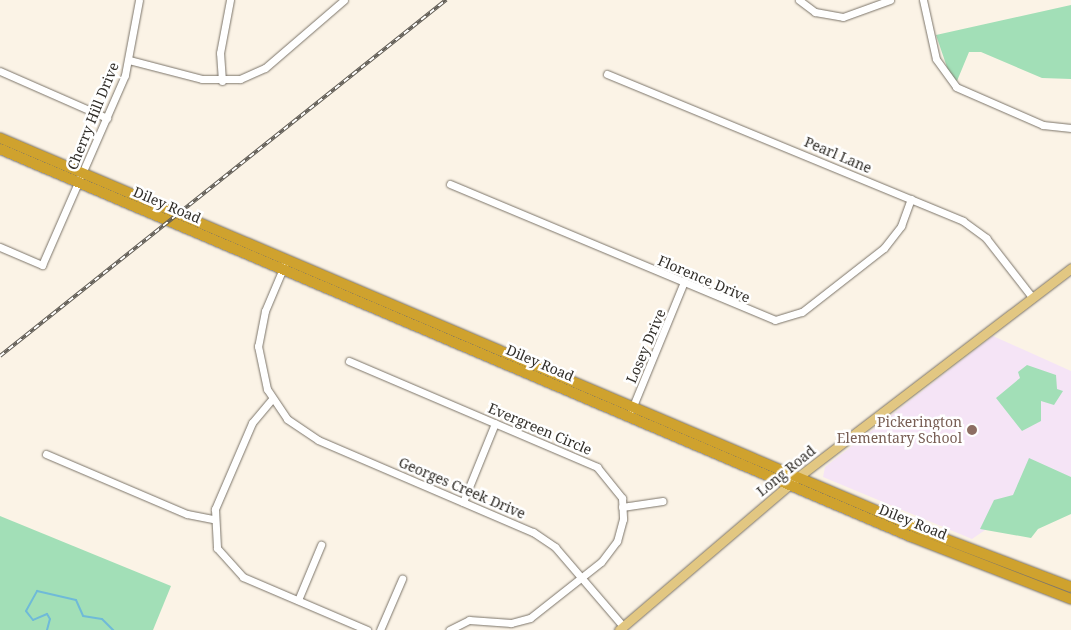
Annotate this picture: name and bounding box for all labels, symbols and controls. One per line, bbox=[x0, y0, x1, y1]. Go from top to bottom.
street label: Cherry Hill Drive bbox=[64, 60, 122, 172]
street label: Pearl Lane bbox=[802, 133, 874, 177]
street label: Diley Road bbox=[131, 183, 203, 227]
street label: Florence Drive bbox=[655, 252, 753, 306]
street label: Losey Drive bbox=[623, 306, 669, 386]
street label: Diley Road bbox=[504, 341, 576, 385]
street label: Evergreen Circle bbox=[486, 400, 594, 458]
place label: Pickerington Elementary School bbox=[837, 414, 962, 447]
marker: Pickerington Elementary School bbox=[966, 424, 978, 436]
street label: Long Road bbox=[753, 442, 819, 500]
street label: Georges Creek Drive bbox=[396, 454, 528, 522]
street label: Diley Road bbox=[877, 501, 949, 543]

